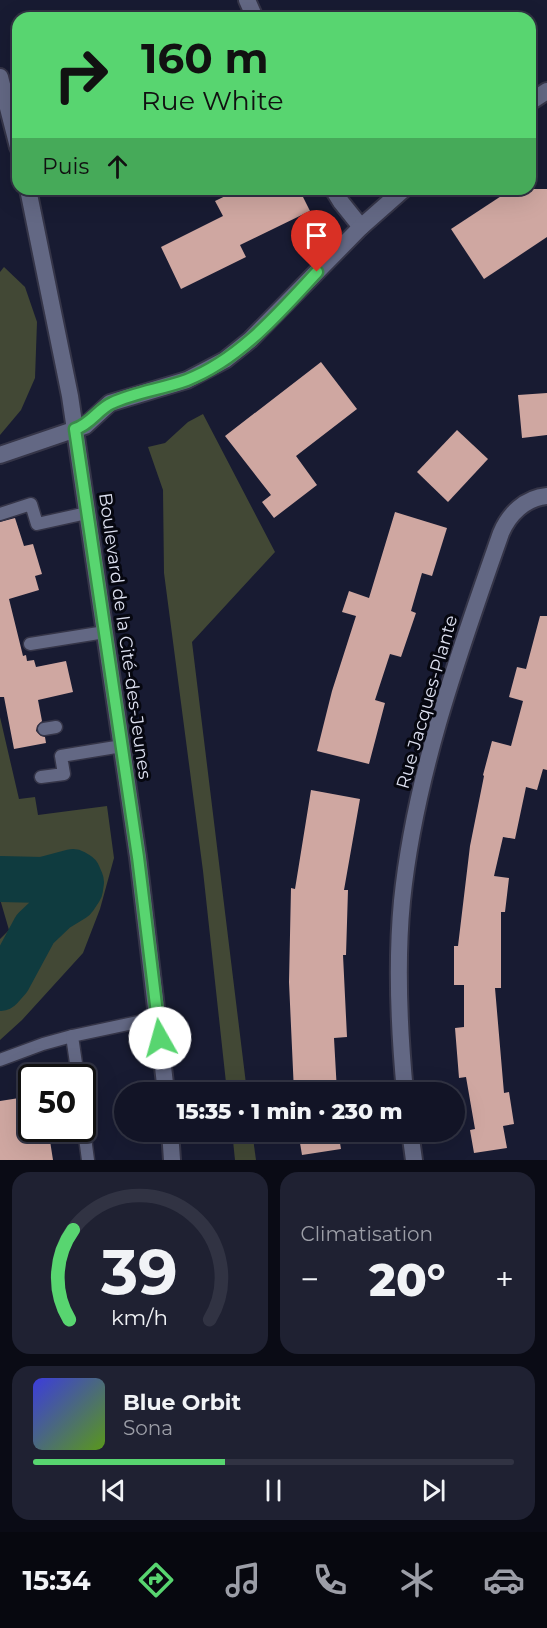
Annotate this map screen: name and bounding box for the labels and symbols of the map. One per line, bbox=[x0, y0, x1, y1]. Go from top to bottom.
pin bbox=[291, 210, 342, 272]
street label: Boulevard de la Cité-des-Jeunes bbox=[94, 491, 156, 781]
street label: Rue Jacques-Plante bbox=[392, 613, 462, 791]
position arrow bbox=[128, 1006, 192, 1070]
speed limit sign: 50 bbox=[18, 1064, 96, 1142]

